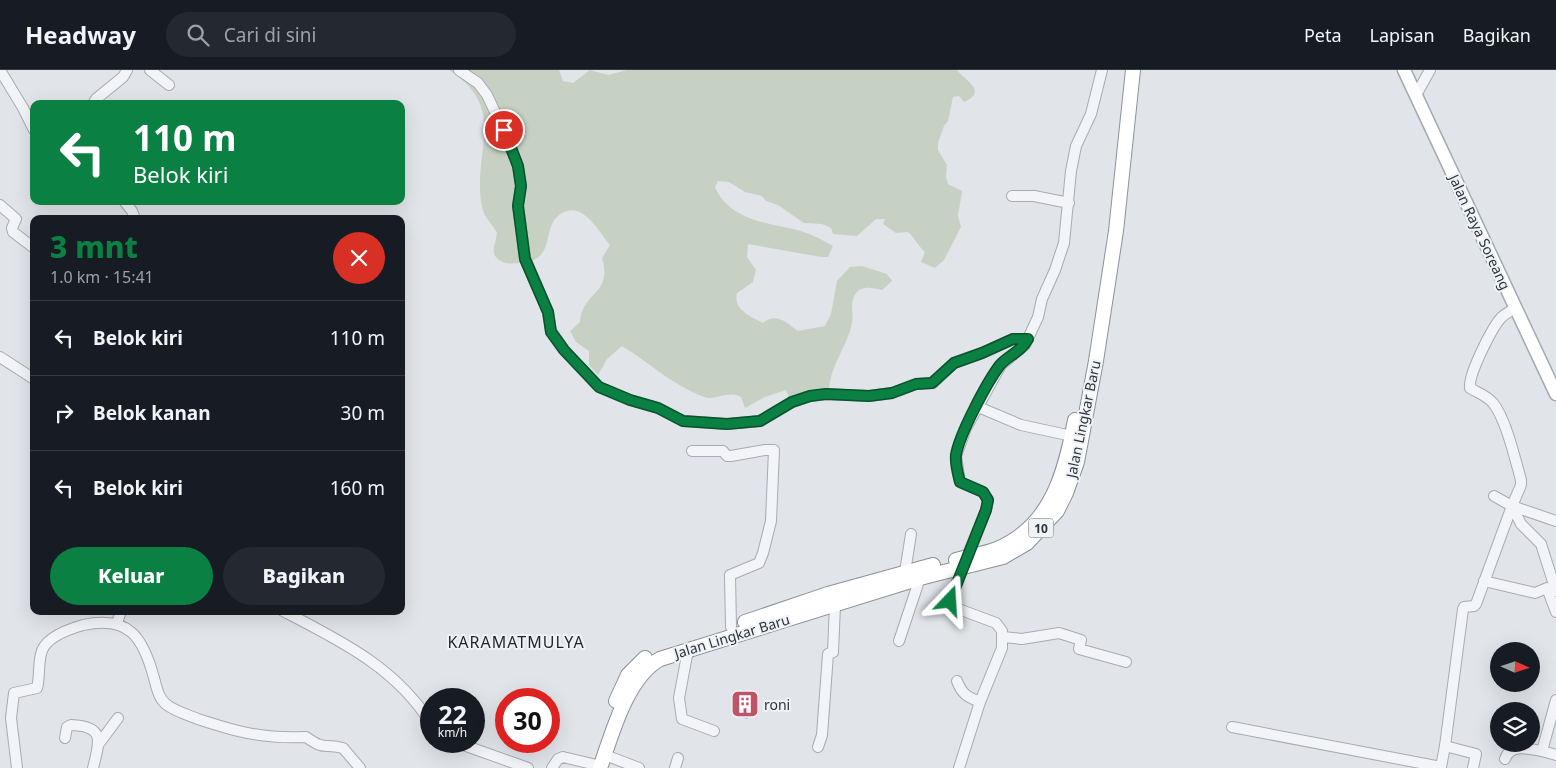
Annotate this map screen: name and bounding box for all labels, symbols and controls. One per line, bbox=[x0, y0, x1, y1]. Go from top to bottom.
search box bbox=[166, 12, 516, 57]
text: Headway bbox=[25, 18, 136, 51]
icon: search bbox=[184, 21, 212, 49]
text: Cari di sini bbox=[224, 22, 316, 48]
text: Peta bbox=[1304, 23, 1342, 47]
text: Lapisan bbox=[1370, 23, 1435, 47]
text: Bagikan bbox=[1463, 23, 1531, 47]
pin bbox=[483, 109, 525, 151]
text: 110 m bbox=[133, 114, 236, 161]
icon: arrive bbox=[490, 116, 518, 144]
icon: left bbox=[50, 120, 115, 185]
text: Belok kiri bbox=[133, 159, 228, 189]
street label: Jalan Raya Soreang bbox=[1444, 169, 1515, 293]
text: 3 mnt bbox=[50, 226, 138, 267]
button: close bbox=[333, 232, 385, 284]
text: 1.0 km · 15:41 bbox=[50, 266, 154, 288]
icon: left bbox=[50, 324, 78, 352]
text: Belok kiri bbox=[93, 325, 183, 351]
text: 110 m bbox=[330, 325, 385, 351]
street label: Jalan Lingkar Baru bbox=[1061, 358, 1105, 482]
icon: right bbox=[50, 399, 78, 427]
text: Belok kanan bbox=[93, 400, 210, 426]
text: 30 m bbox=[341, 400, 385, 426]
icon: left bbox=[50, 474, 78, 502]
text: Belok kiri bbox=[93, 475, 183, 501]
text: 160 m bbox=[330, 475, 385, 501]
road number: 10 bbox=[1028, 518, 1054, 538]
button: Keluar bbox=[50, 547, 213, 605]
button: Bagikan bbox=[223, 547, 385, 605]
position arrow bbox=[923, 574, 975, 626]
street label: Jalan Lingkar Baru bbox=[670, 609, 792, 663]
district label: KARAMATMULYA bbox=[447, 631, 585, 653]
north arrow bbox=[1490, 642, 1540, 692]
map controls bbox=[1490, 642, 1540, 752]
speed limit sign: 30 bbox=[495, 688, 560, 753]
building icon: roni bbox=[730, 689, 760, 719]
place label: roni bbox=[764, 695, 790, 714]
text: 22 bbox=[438, 697, 467, 731]
button: layers bbox=[1490, 702, 1540, 752]
text: km/h bbox=[438, 724, 467, 741]

